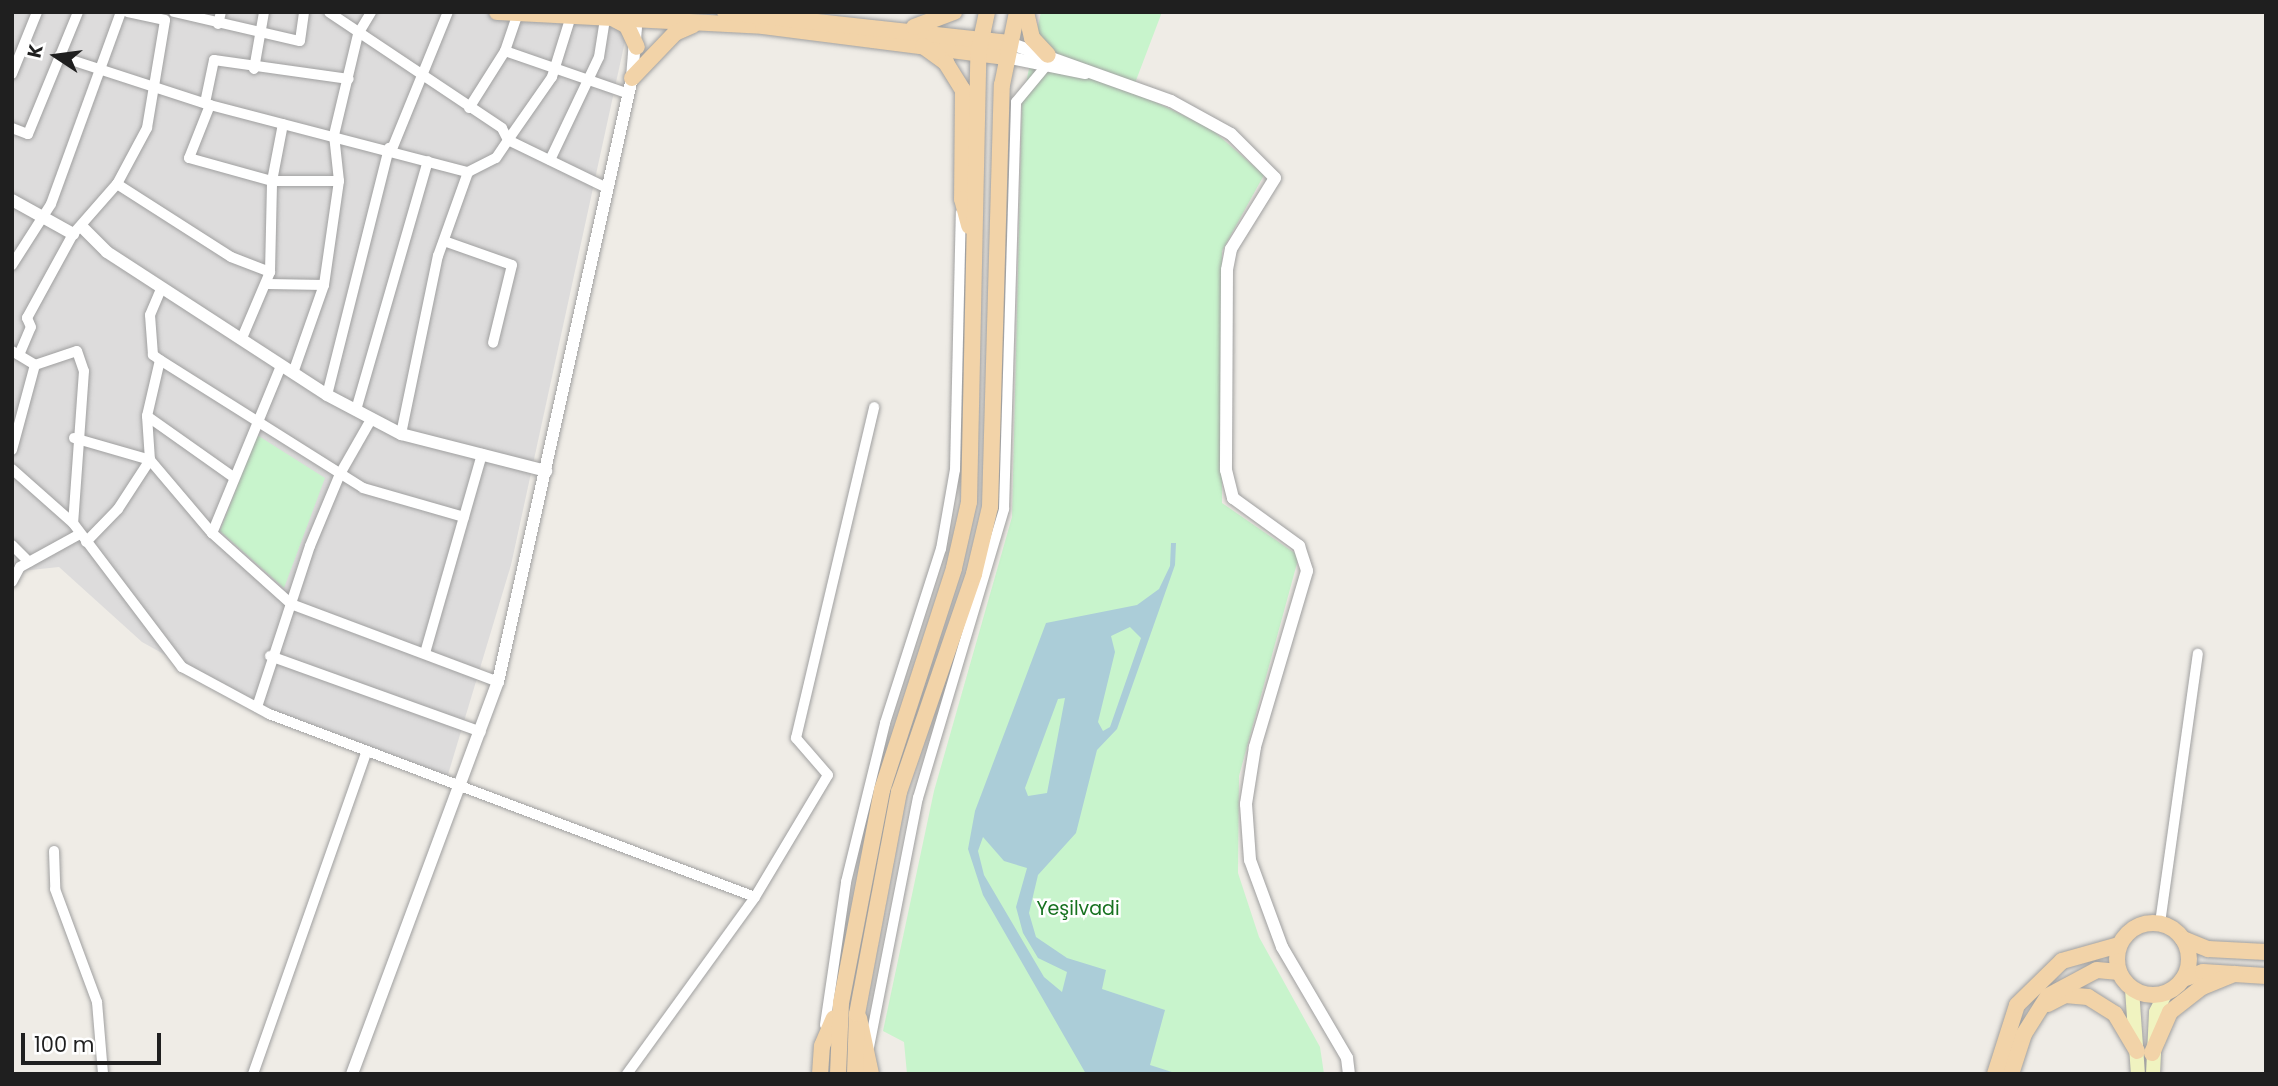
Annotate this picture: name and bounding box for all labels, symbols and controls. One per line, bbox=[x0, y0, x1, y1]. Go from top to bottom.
north arrow bbox=[21, 21, 91, 91]
text: K bbox=[20, 42, 50, 61]
park label: Yeşilvadi bbox=[1036, 898, 1120, 920]
scale bar bbox=[24, 1020, 164, 1064]
text: 100 m bbox=[34, 1030, 94, 1059]

